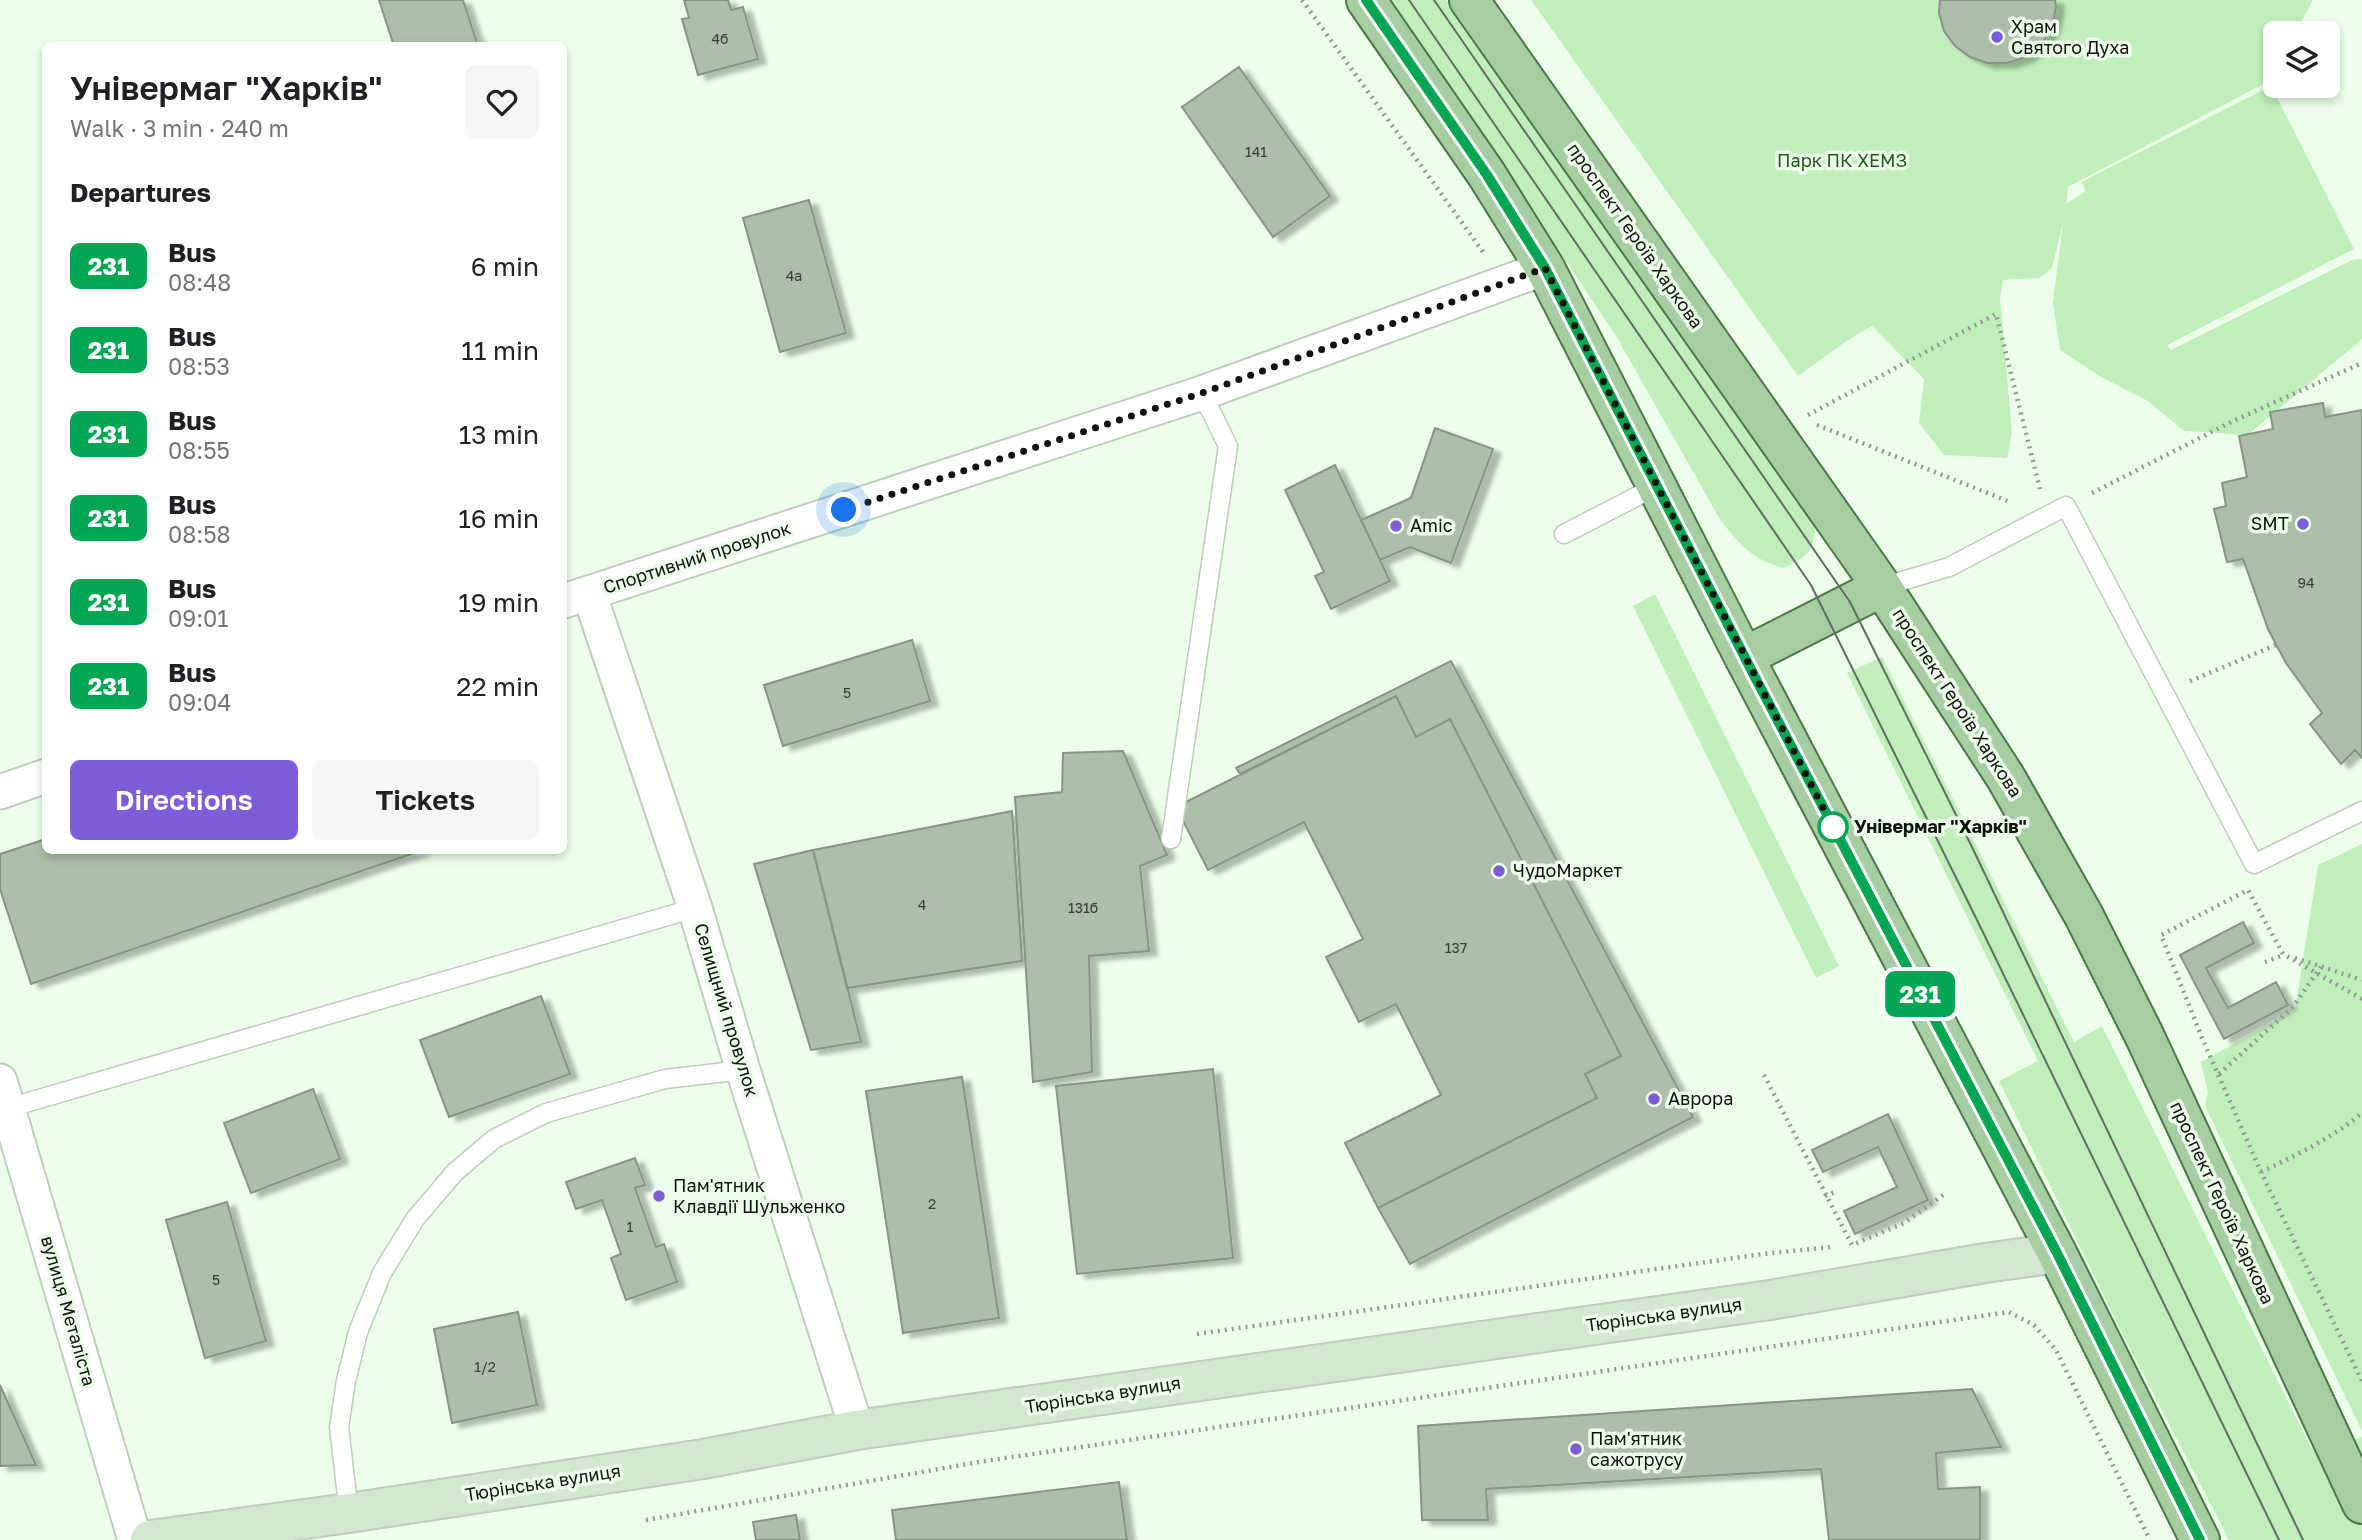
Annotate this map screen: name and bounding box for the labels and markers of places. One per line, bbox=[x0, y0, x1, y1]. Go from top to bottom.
place label: Храм Святого Духа bbox=[2011, 15, 2129, 58]
marker: Храм Святого Духа bbox=[1989, 29, 2005, 45]
place label: SMT bbox=[2251, 512, 2289, 534]
place label: Amic bbox=[1410, 514, 1453, 536]
marker: SMT bbox=[2295, 516, 2311, 532]
marker: Amic bbox=[1388, 518, 1404, 534]
marker: Універмаг "Харків" bbox=[1818, 812, 1848, 842]
place label: Універмаг "Харків" bbox=[1854, 815, 2027, 837]
place label: ЧудоМаркет bbox=[1513, 859, 1622, 881]
marker: ЧудоМаркет bbox=[1491, 863, 1507, 879]
place label: Аврора bbox=[1668, 1087, 1733, 1109]
marker: Аврора bbox=[1646, 1091, 1662, 1107]
place label: Пам'ятник Клавдії Шульженко bbox=[673, 1174, 845, 1217]
marker: Пам'ятник Клавдії Шульженко bbox=[651, 1188, 667, 1204]
place label: Пам'ятник сажотрусу bbox=[1590, 1427, 1683, 1470]
marker: Пам'ятник сажотрусу bbox=[1568, 1441, 1584, 1457]

